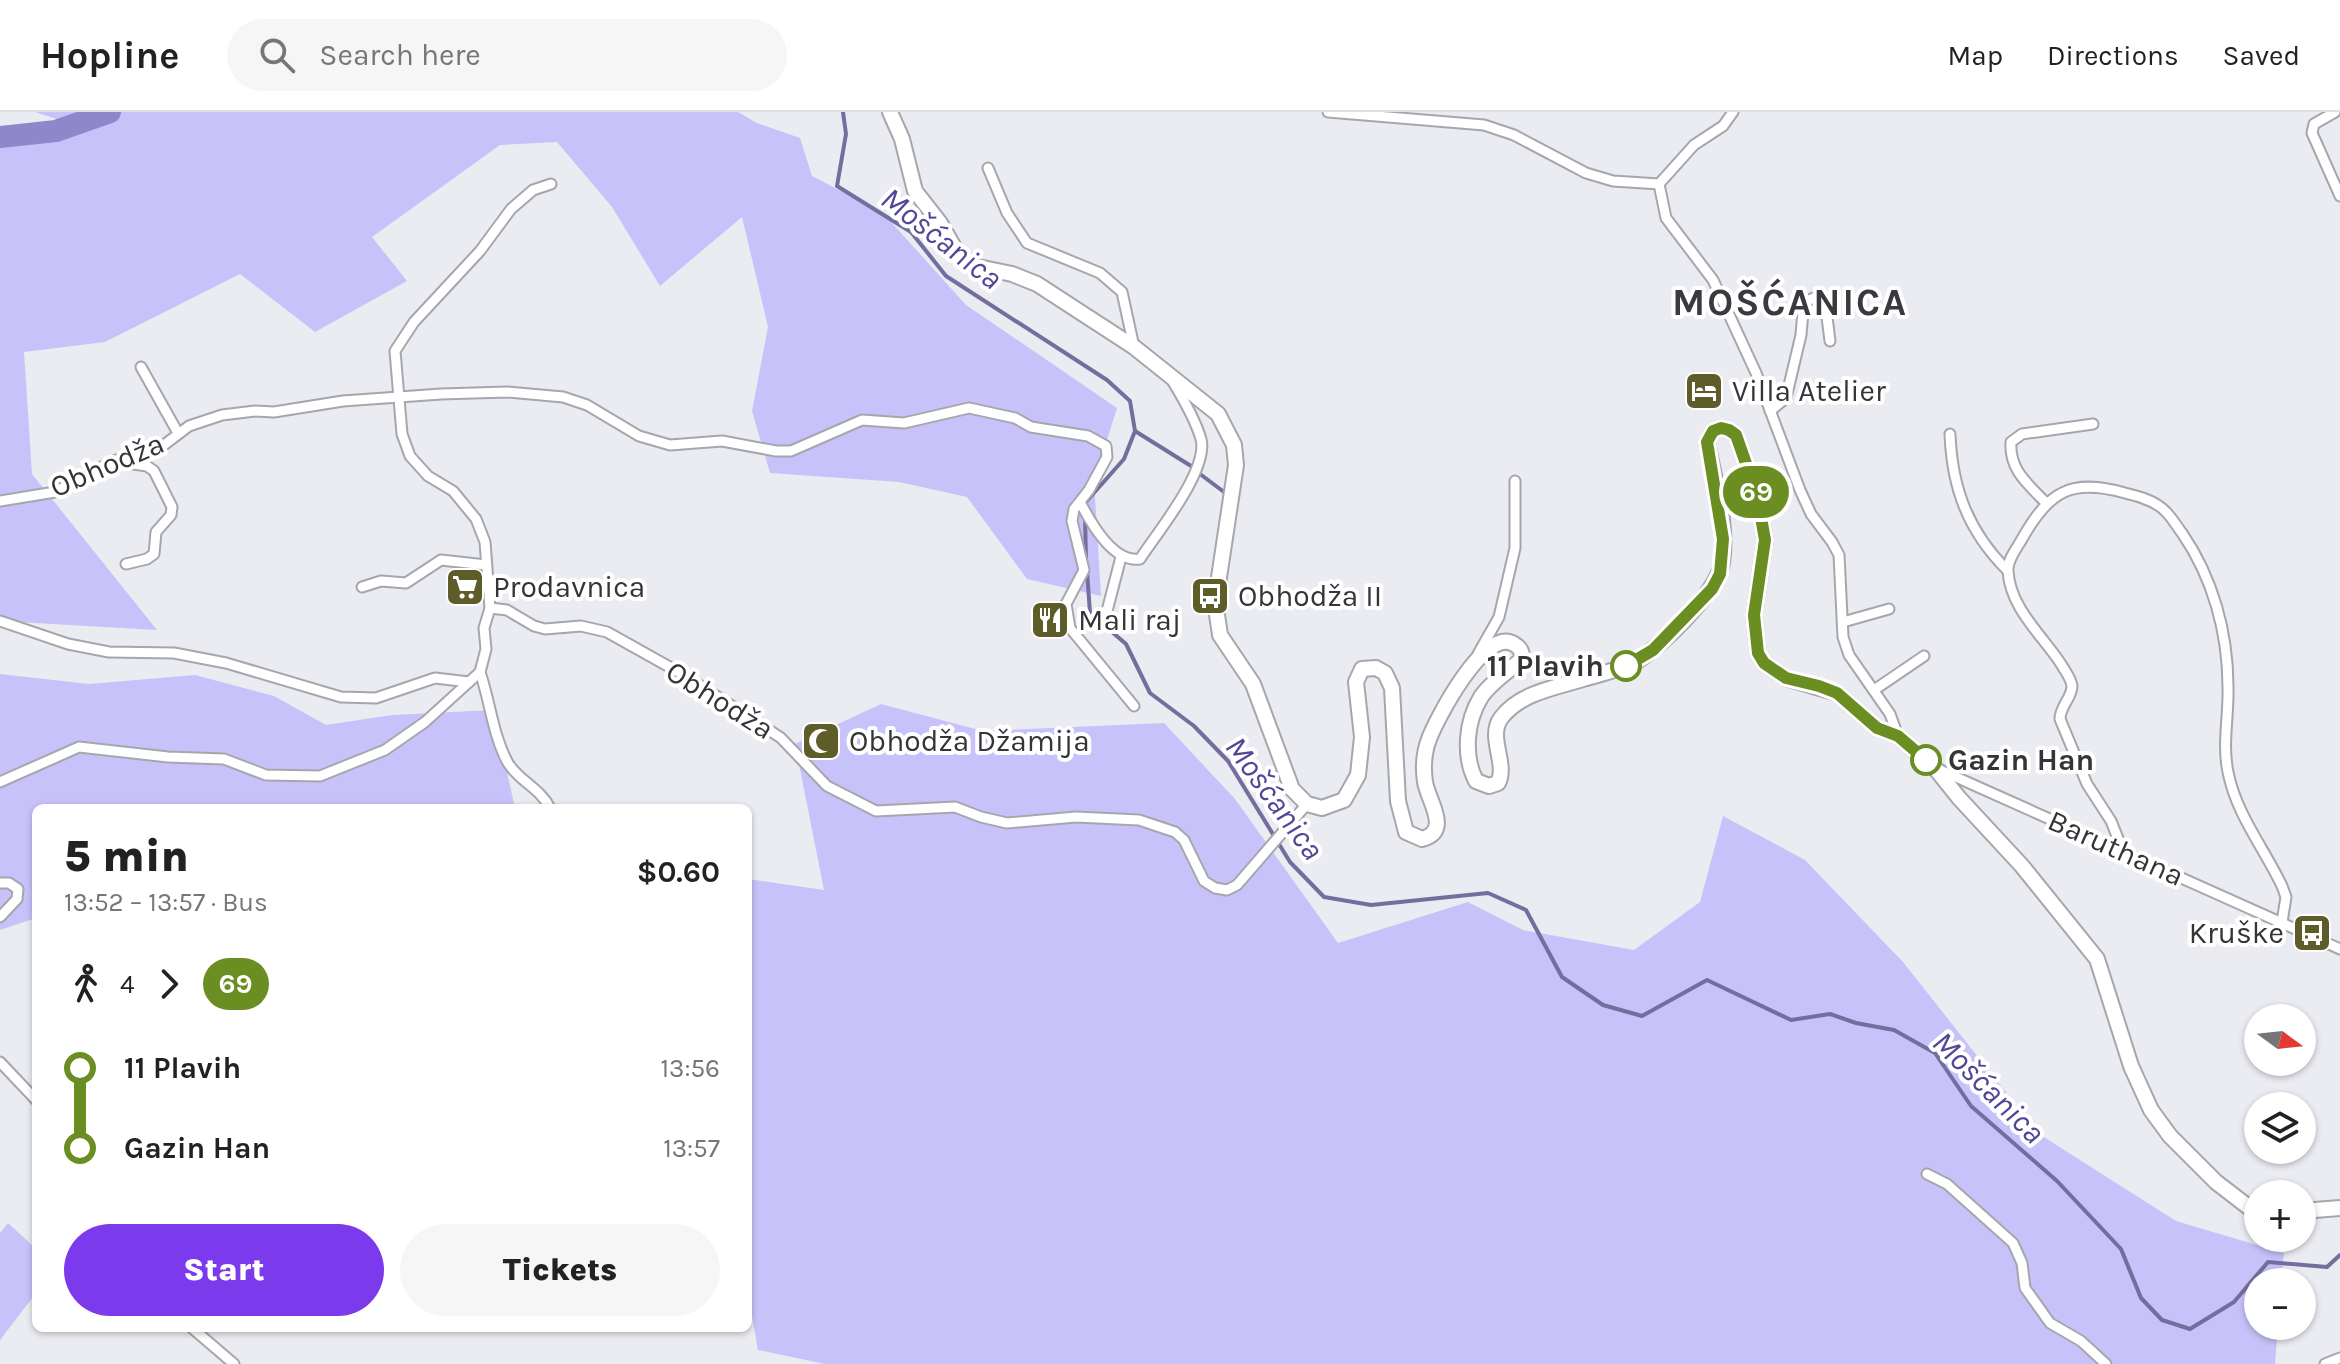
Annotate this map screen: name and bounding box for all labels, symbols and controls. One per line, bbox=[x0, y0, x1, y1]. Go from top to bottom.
search box bbox=[227, 19, 787, 91]
text: Hopline bbox=[40, 33, 179, 78]
icon: search bbox=[255, 33, 299, 77]
text: Search here bbox=[319, 37, 481, 73]
text: Map bbox=[1948, 39, 2003, 72]
text: Directions bbox=[2047, 39, 2179, 72]
text: Saved bbox=[2223, 39, 2300, 72]
water label: Mošćanica bbox=[874, 180, 1009, 297]
district label: MOŠĆANICA bbox=[1672, 278, 1908, 325]
hotel icon: Villa Atelier bbox=[1683, 370, 1725, 412]
place label: Villa Atelier bbox=[1732, 373, 1886, 409]
street label: Obhodža bbox=[45, 425, 169, 505]
line badge: 69 bbox=[1720, 466, 1792, 518]
text: 69 bbox=[1739, 475, 1773, 508]
supermarket icon: Prodavnica bbox=[444, 566, 486, 608]
place label: Prodavnica bbox=[493, 569, 645, 605]
bus stop icon: Obhodža II bbox=[1189, 575, 1231, 617]
place label: Obhodža II bbox=[1238, 578, 1382, 614]
restaurant icon: Mali raj bbox=[1029, 599, 1071, 641]
place label: Mali raj bbox=[1078, 602, 1181, 638]
place label: 11 Plavih bbox=[1487, 648, 1604, 684]
marker: 11 Plavih bbox=[1611, 651, 1641, 681]
street label: Obhodža bbox=[660, 653, 780, 747]
mosque icon: Obhodža Džamija bbox=[800, 720, 842, 762]
place label: Obhodža Džamija bbox=[849, 723, 1090, 759]
water label: Mošćanica bbox=[1218, 730, 1332, 867]
place label: Gazin Han bbox=[1948, 742, 2094, 778]
marker: Gazin Han bbox=[1911, 745, 1941, 775]
street label: Baruthana bbox=[2043, 802, 2189, 894]
text: 5 min bbox=[64, 831, 189, 882]
text: $0.60 bbox=[637, 854, 720, 890]
text: 13:52 – 13:57 · Bus bbox=[64, 887, 268, 918]
bus stop icon: Kruške bbox=[2291, 912, 2333, 954]
place label: Kruške bbox=[2189, 915, 2284, 951]
icon: walk bbox=[64, 962, 108, 1006]
icon: forward bbox=[147, 962, 191, 1006]
text: 69 bbox=[219, 967, 253, 1000]
text: 4 bbox=[120, 969, 135, 1000]
north arrow bbox=[2244, 1004, 2316, 1076]
map controls bbox=[2244, 1004, 2316, 1340]
water label: Mošćanica bbox=[1925, 1024, 2052, 1151]
text: 11 Plavih bbox=[124, 1050, 241, 1086]
text: 13:56 bbox=[660, 1053, 720, 1084]
button: layers bbox=[2244, 1092, 2316, 1164]
text: Gazin Han bbox=[124, 1130, 270, 1166]
text: 13:57 bbox=[663, 1133, 720, 1164]
button: + bbox=[2244, 1180, 2316, 1252]
button: Start bbox=[64, 1224, 384, 1316]
button: Tickets bbox=[400, 1224, 720, 1316]
button: − bbox=[2244, 1268, 2316, 1340]

